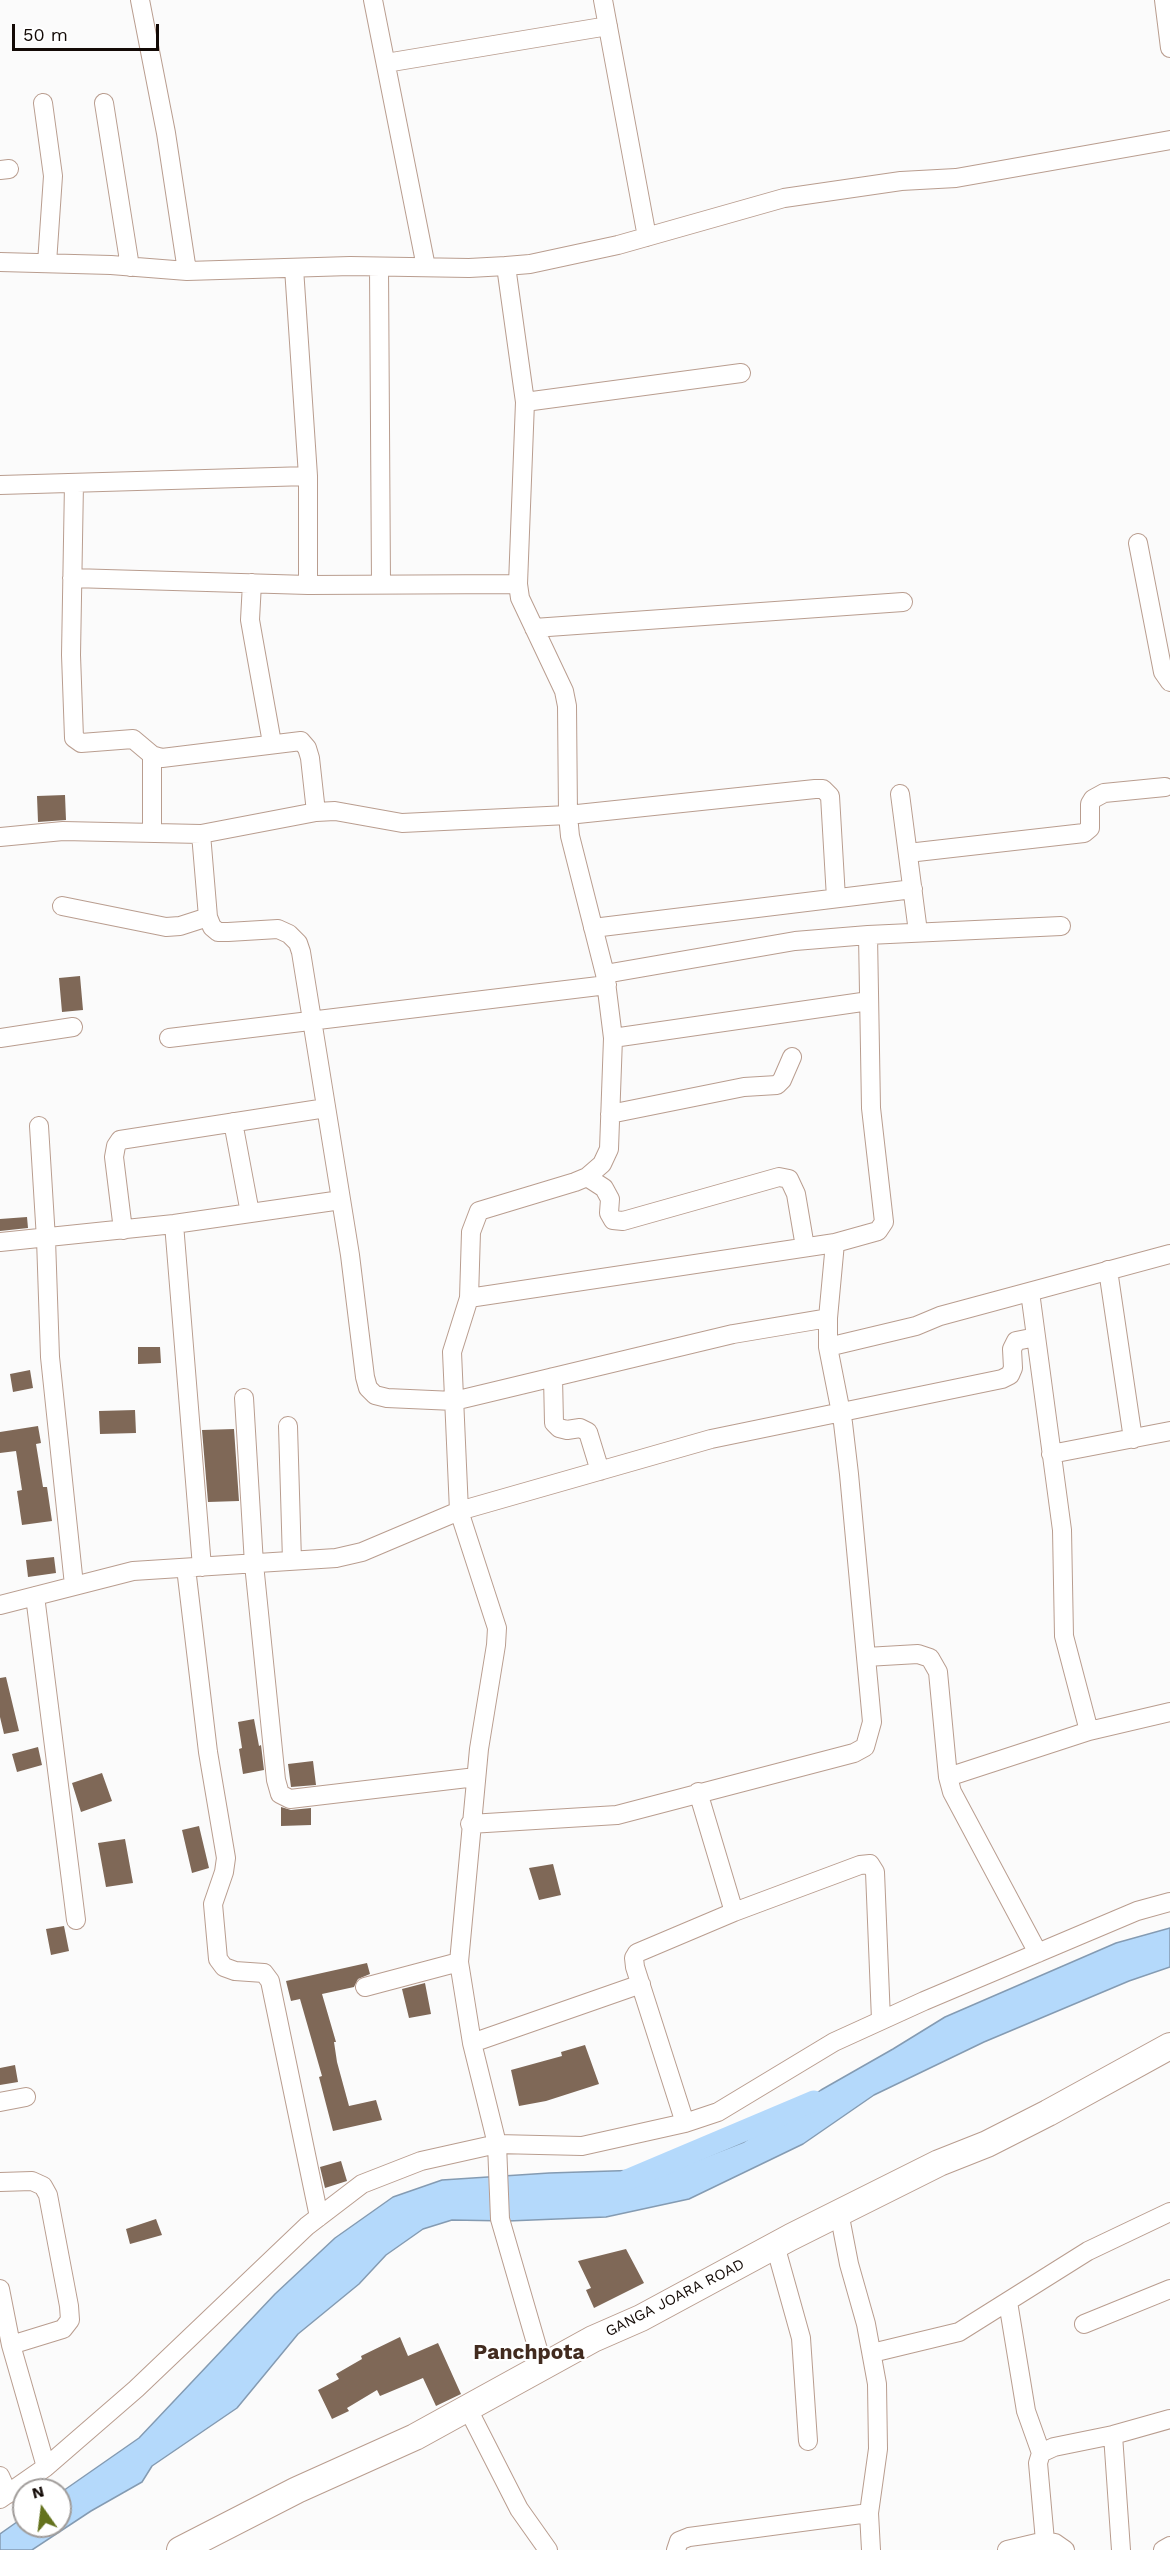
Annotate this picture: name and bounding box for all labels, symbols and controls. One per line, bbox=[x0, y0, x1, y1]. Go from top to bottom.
scale bar bbox=[15, 12, 162, 50]
text: 50 m bbox=[23, 24, 68, 45]
street label: GANGA JOARA ROAD bbox=[603, 2255, 747, 2341]
district label: Panchpota bbox=[473, 2340, 585, 2366]
north arrow bbox=[12, 2478, 72, 2538]
text: N bbox=[30, 2481, 46, 2503]

